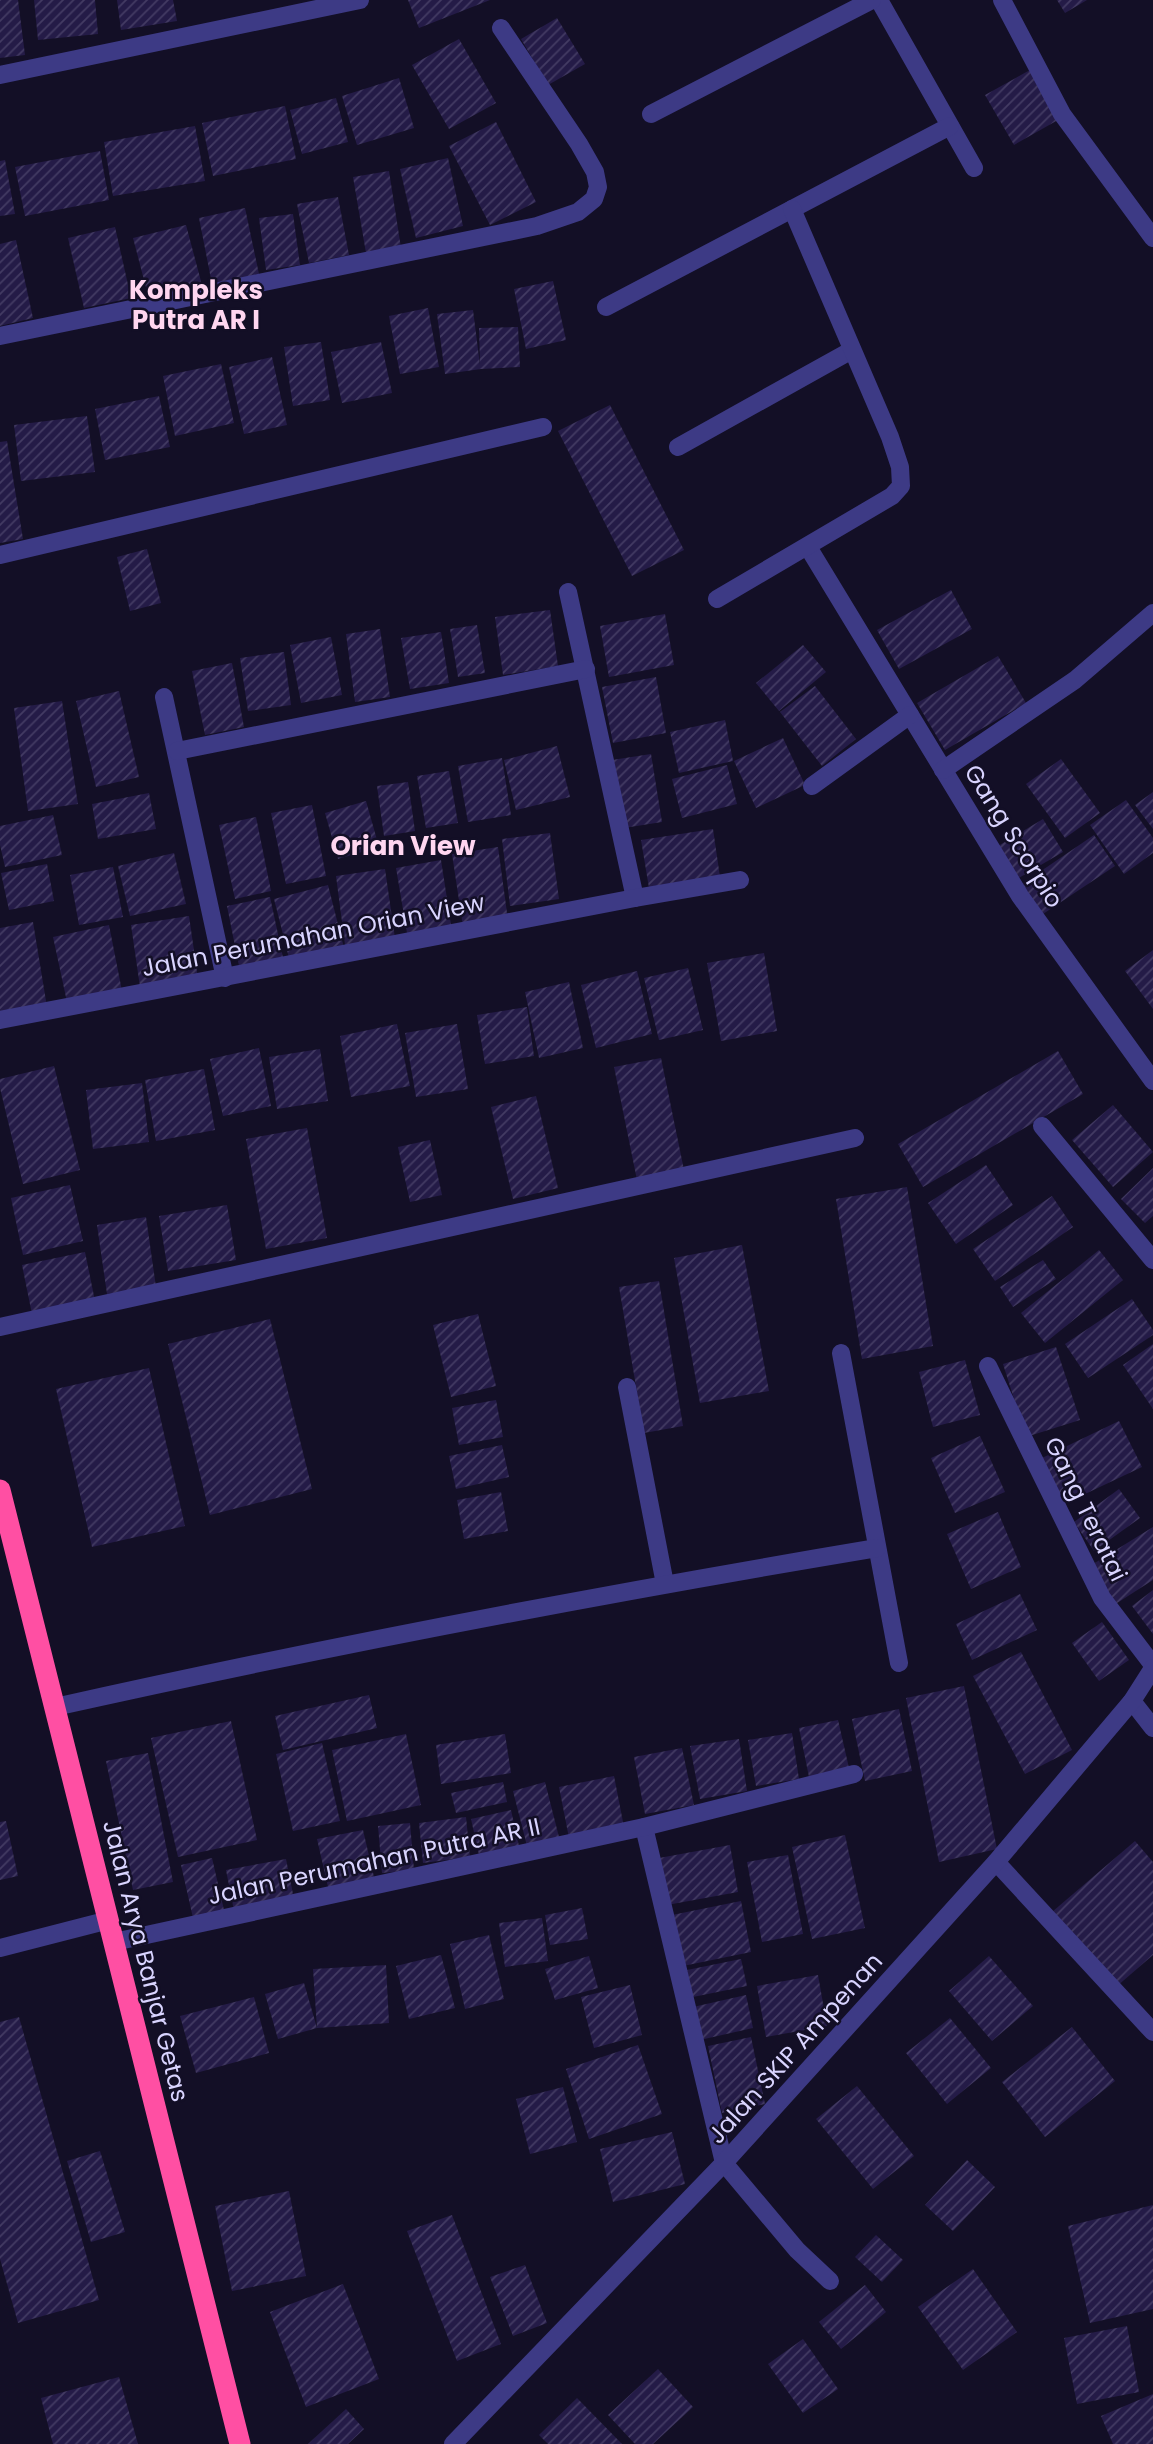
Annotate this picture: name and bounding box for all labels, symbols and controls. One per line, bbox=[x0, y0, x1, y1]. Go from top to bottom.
district label: Kompleks Putra AR I bbox=[129, 272, 263, 338]
street label: Gang Scorpio bbox=[957, 758, 1071, 914]
district label: Orian View bbox=[330, 828, 476, 864]
street label: Jalan Perumahan Orian View bbox=[139, 885, 488, 984]
street label: Gang Teratai bbox=[1037, 1431, 1135, 1587]
street label: Jalan Perumahan Putra AR II bbox=[205, 1810, 543, 1912]
street label: Jalan Arya Banjar Getas bbox=[95, 1817, 197, 2105]
street label: Jalan SKIP Ampenan bbox=[700, 1945, 890, 2151]

